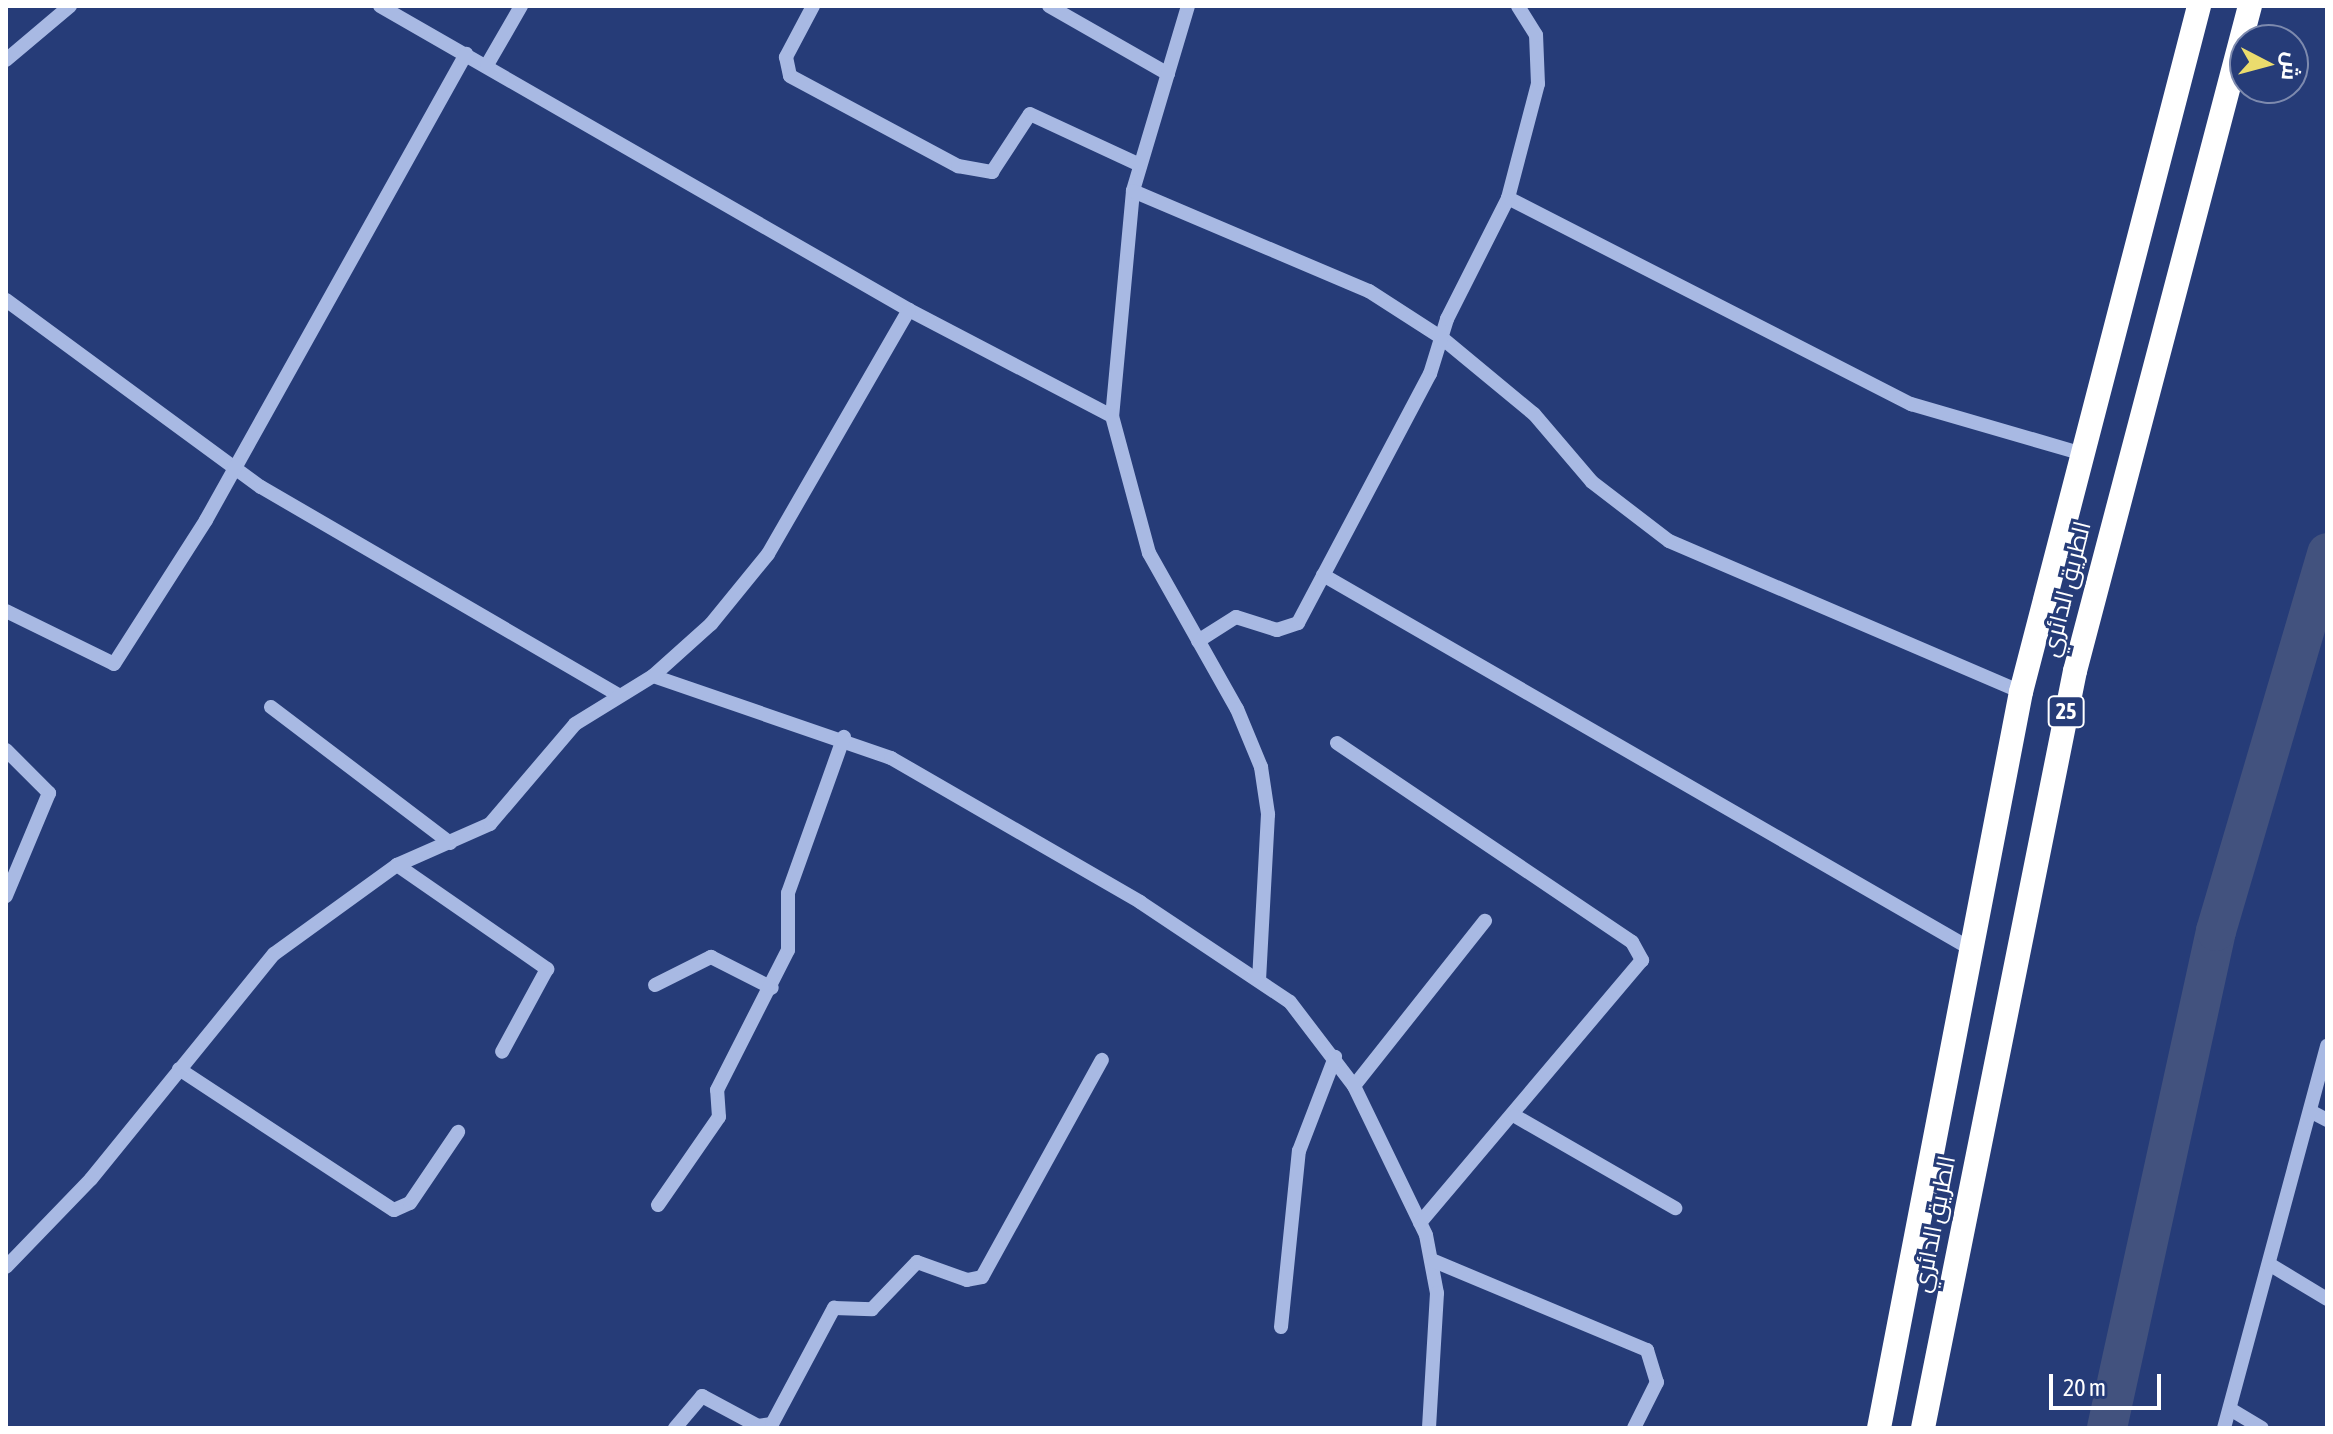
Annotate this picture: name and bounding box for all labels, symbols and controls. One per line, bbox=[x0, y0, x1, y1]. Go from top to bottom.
north arrow bbox=[2229, 24, 2309, 104]
text: ش bbox=[2276, 51, 2305, 82]
street label: الطريق الدائري bbox=[2035, 518, 2097, 660]
road number: 25 bbox=[2046, 694, 2086, 730]
street label: الطريق الدائري bbox=[1907, 1153, 1961, 1295]
scale bar bbox=[2053, 1358, 2165, 1408]
text: 20 m bbox=[2063, 1374, 2106, 1401]

